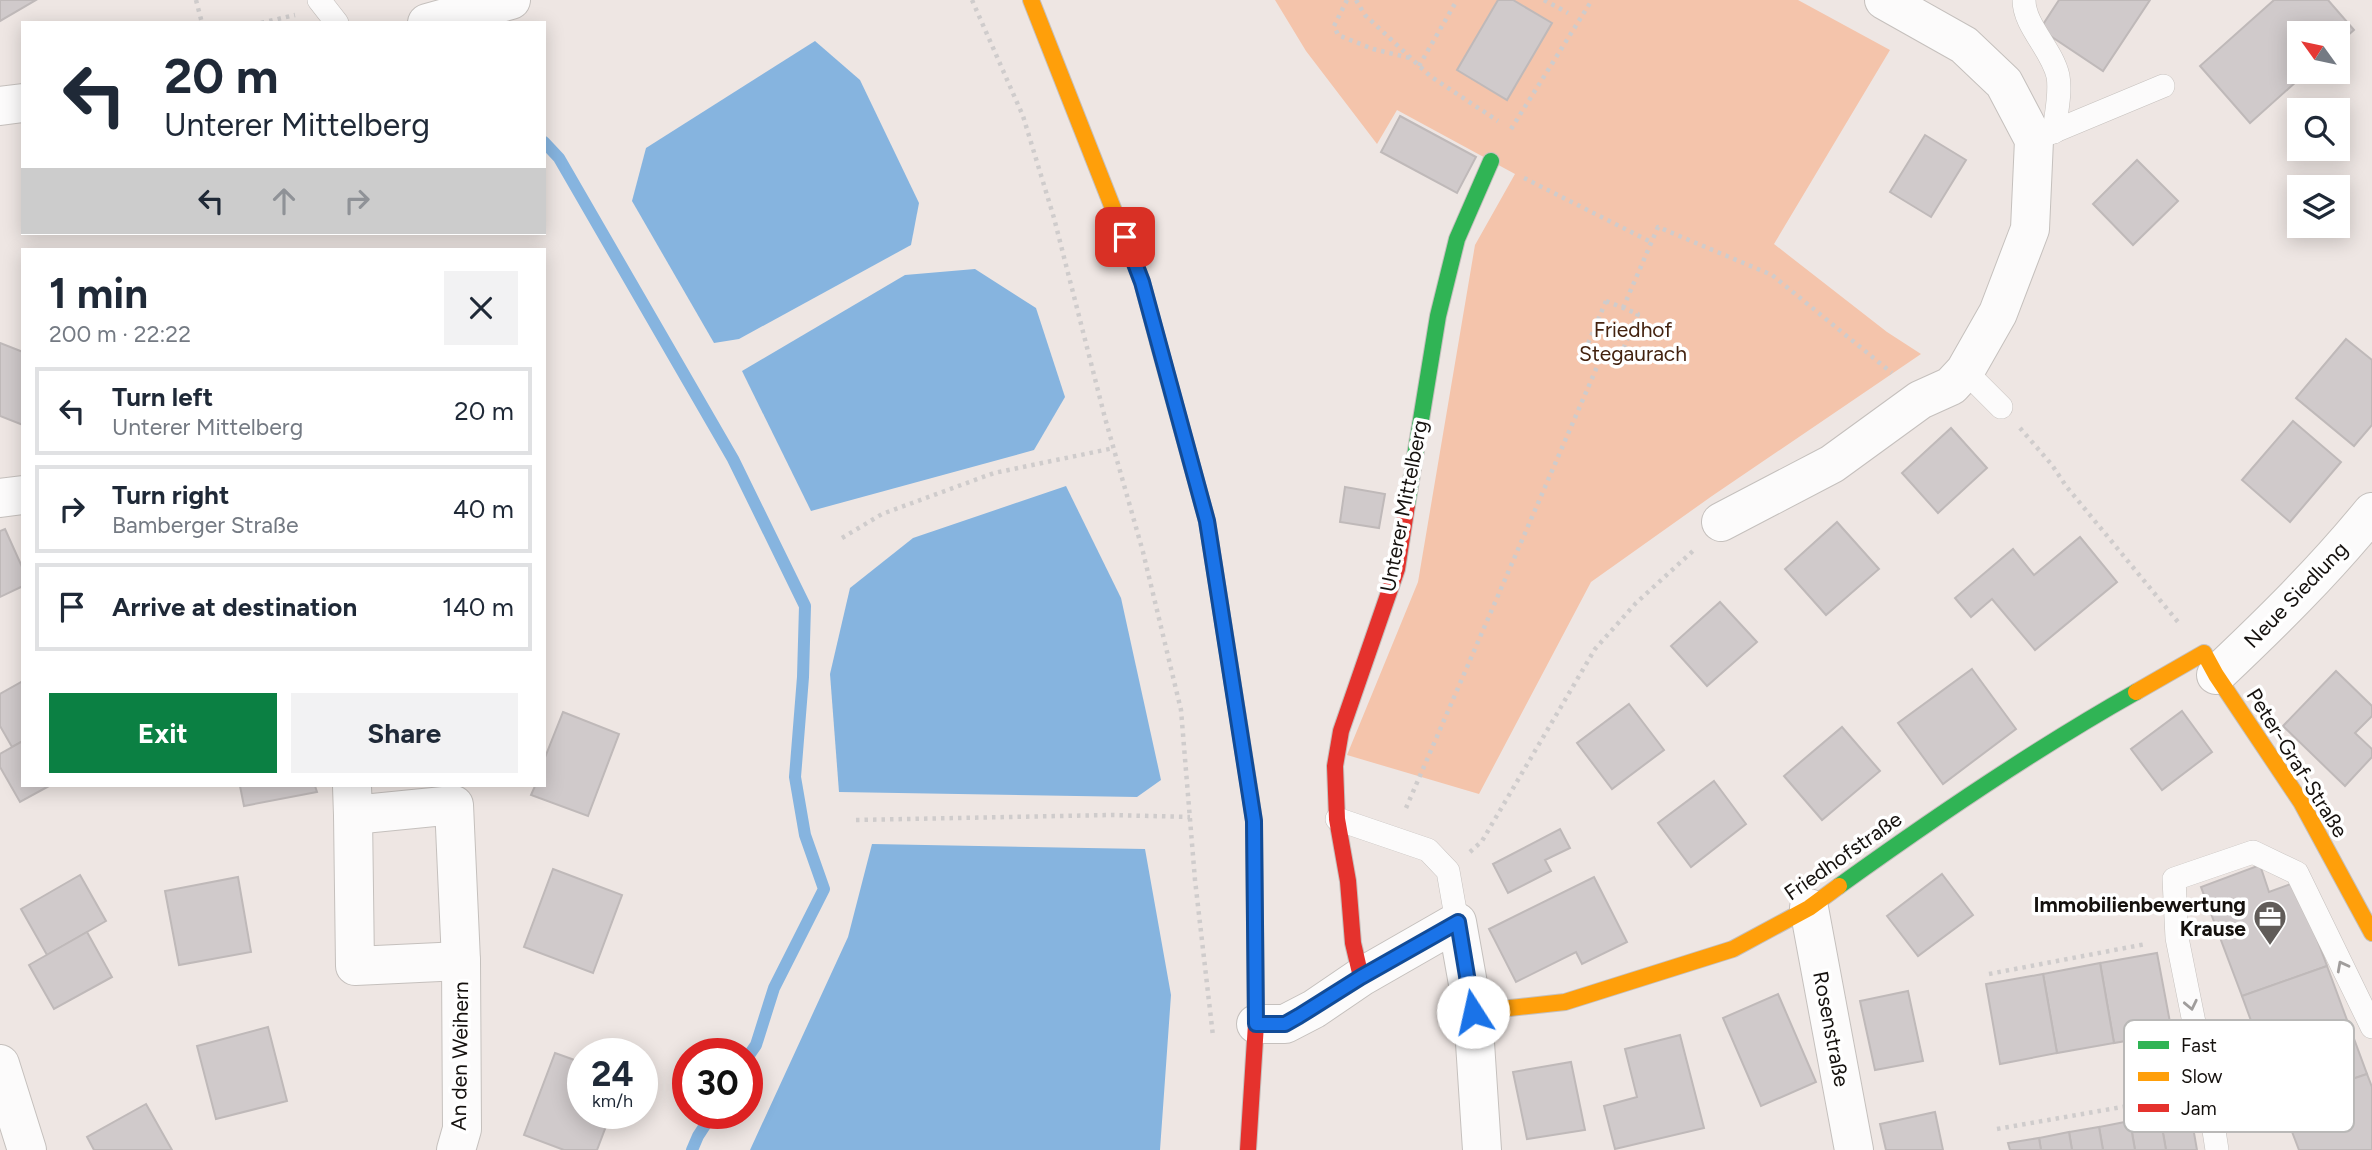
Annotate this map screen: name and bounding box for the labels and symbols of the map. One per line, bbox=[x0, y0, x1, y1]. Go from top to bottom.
north arrow bbox=[2287, 21, 2350, 84]
pin bbox=[1095, 207, 1155, 267]
park label: Friedhof Stegaurach bbox=[1579, 317, 1687, 366]
street label: Unterer Mittelberg bbox=[1375, 418, 1432, 594]
street label: Neue Siedlung bbox=[2239, 536, 2353, 653]
street label: Peter-Graf-Straße bbox=[2242, 684, 2353, 842]
street label: Friedhofstraße bbox=[1779, 806, 1906, 905]
place label: Immobilienbewertung Krause bbox=[2033, 892, 2246, 941]
office icon: Immobilienbewertung Krause bbox=[2251, 898, 2289, 947]
one-way arrow bbox=[2337, 961, 2351, 973]
street label: Rosenstraße bbox=[1808, 969, 1855, 1089]
position arrow bbox=[1436, 975, 1510, 1049]
street label: An den Weihern bbox=[446, 981, 473, 1131]
one-way arrow bbox=[2182, 999, 2197, 1011]
legend bbox=[2124, 1020, 2354, 1132]
text: Fast bbox=[2181, 1034, 2217, 1057]
speed limit sign: 30 bbox=[672, 1038, 763, 1129]
text: Slow bbox=[2181, 1065, 2223, 1088]
text: Jam bbox=[2181, 1097, 2217, 1120]

